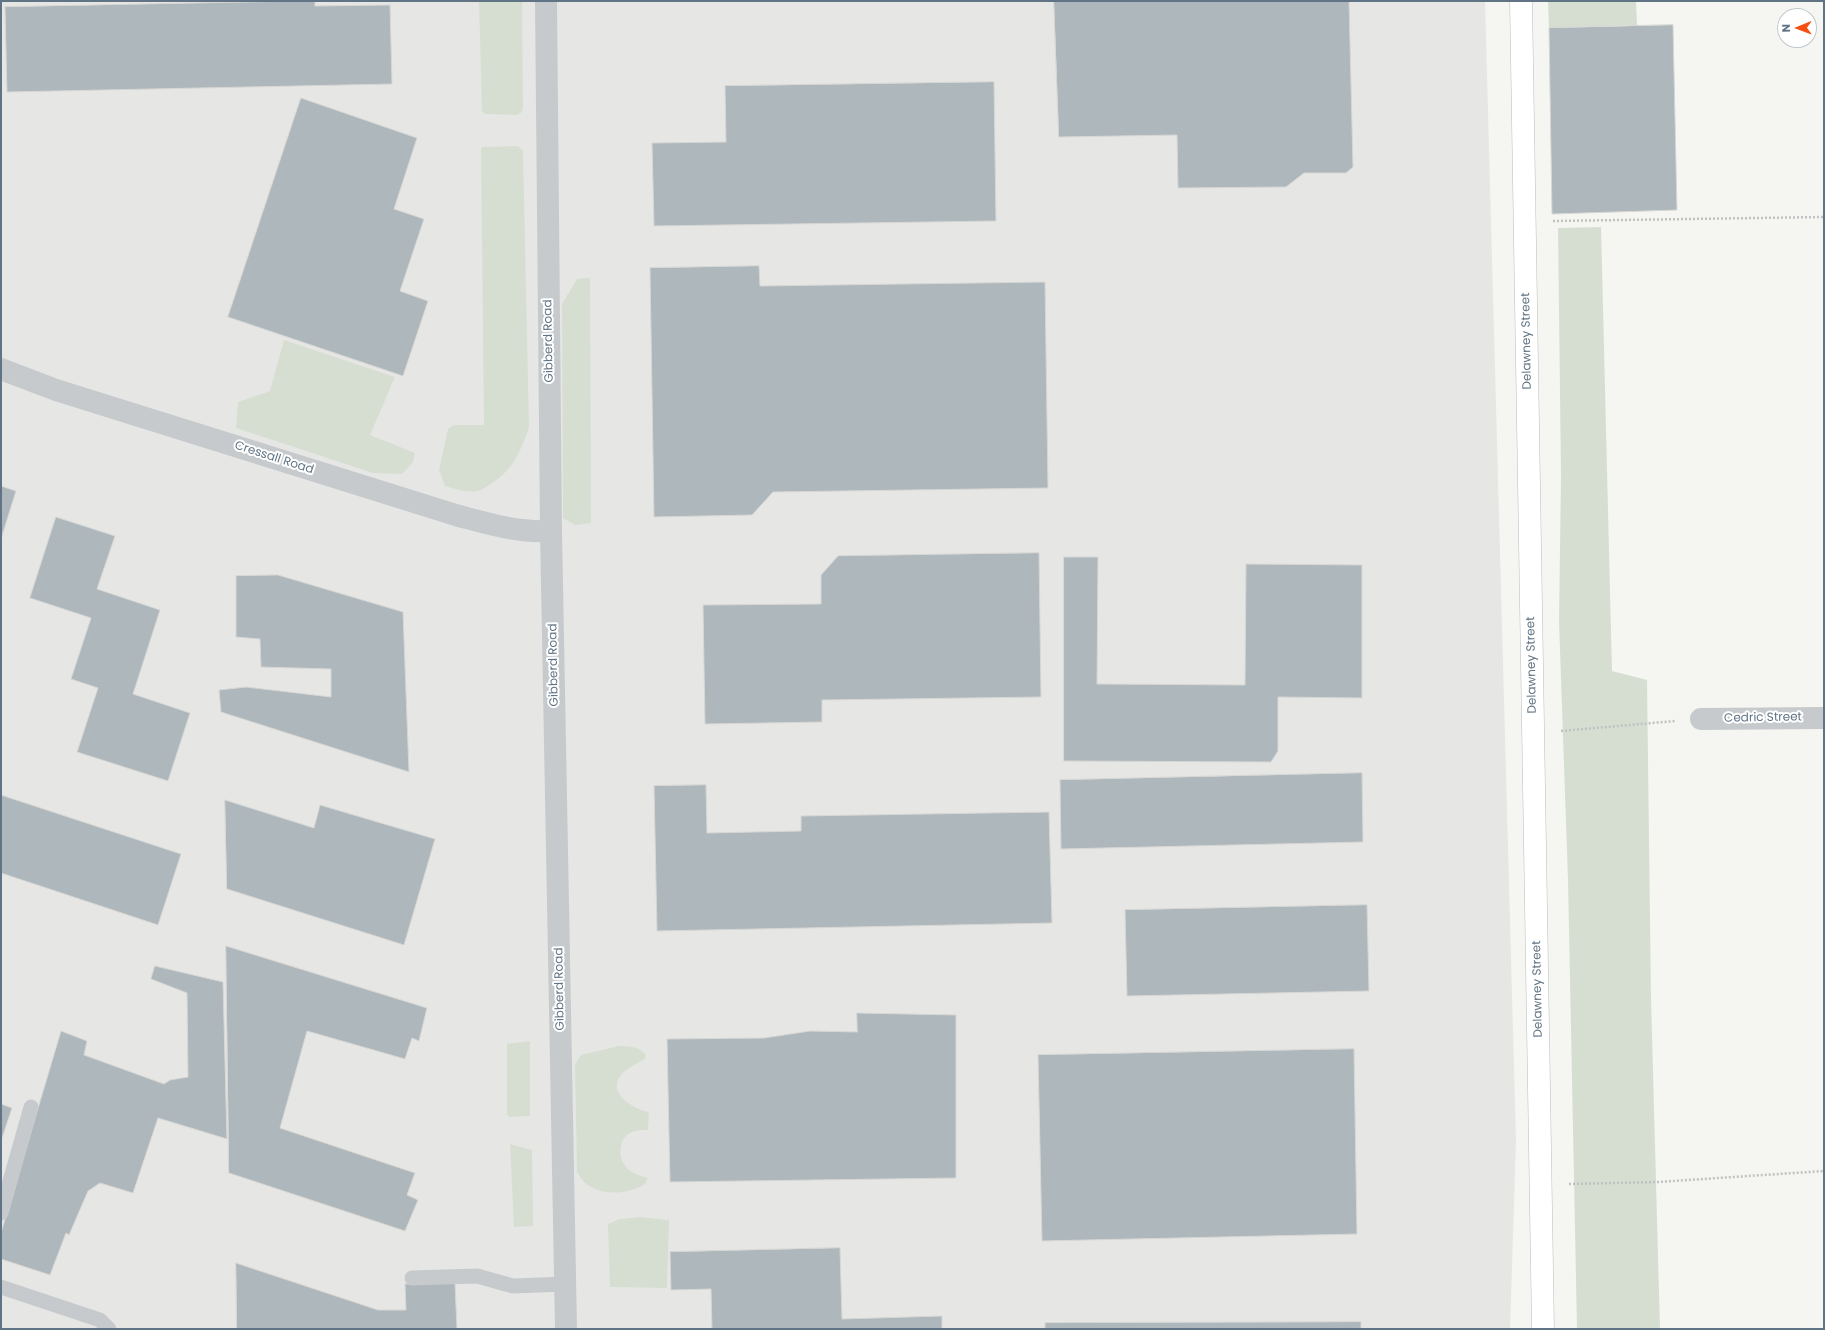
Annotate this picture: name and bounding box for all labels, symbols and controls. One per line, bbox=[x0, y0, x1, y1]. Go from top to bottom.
north arrow bbox=[1777, 8, 1817, 48]
text: N bbox=[1778, 24, 1794, 32]
street label: Delawney Street bbox=[1519, 292, 1535, 390]
street label: Gibberd Road bbox=[541, 299, 557, 383]
street label: Cressall Road bbox=[233, 438, 315, 478]
street label: Delawney Street bbox=[1524, 616, 1540, 714]
street label: Gibberd Road bbox=[546, 623, 562, 707]
street label: Cedric Street bbox=[1724, 710, 1802, 726]
street label: Delawney Street bbox=[1530, 940, 1546, 1038]
street label: Gibberd Road bbox=[552, 947, 568, 1031]

